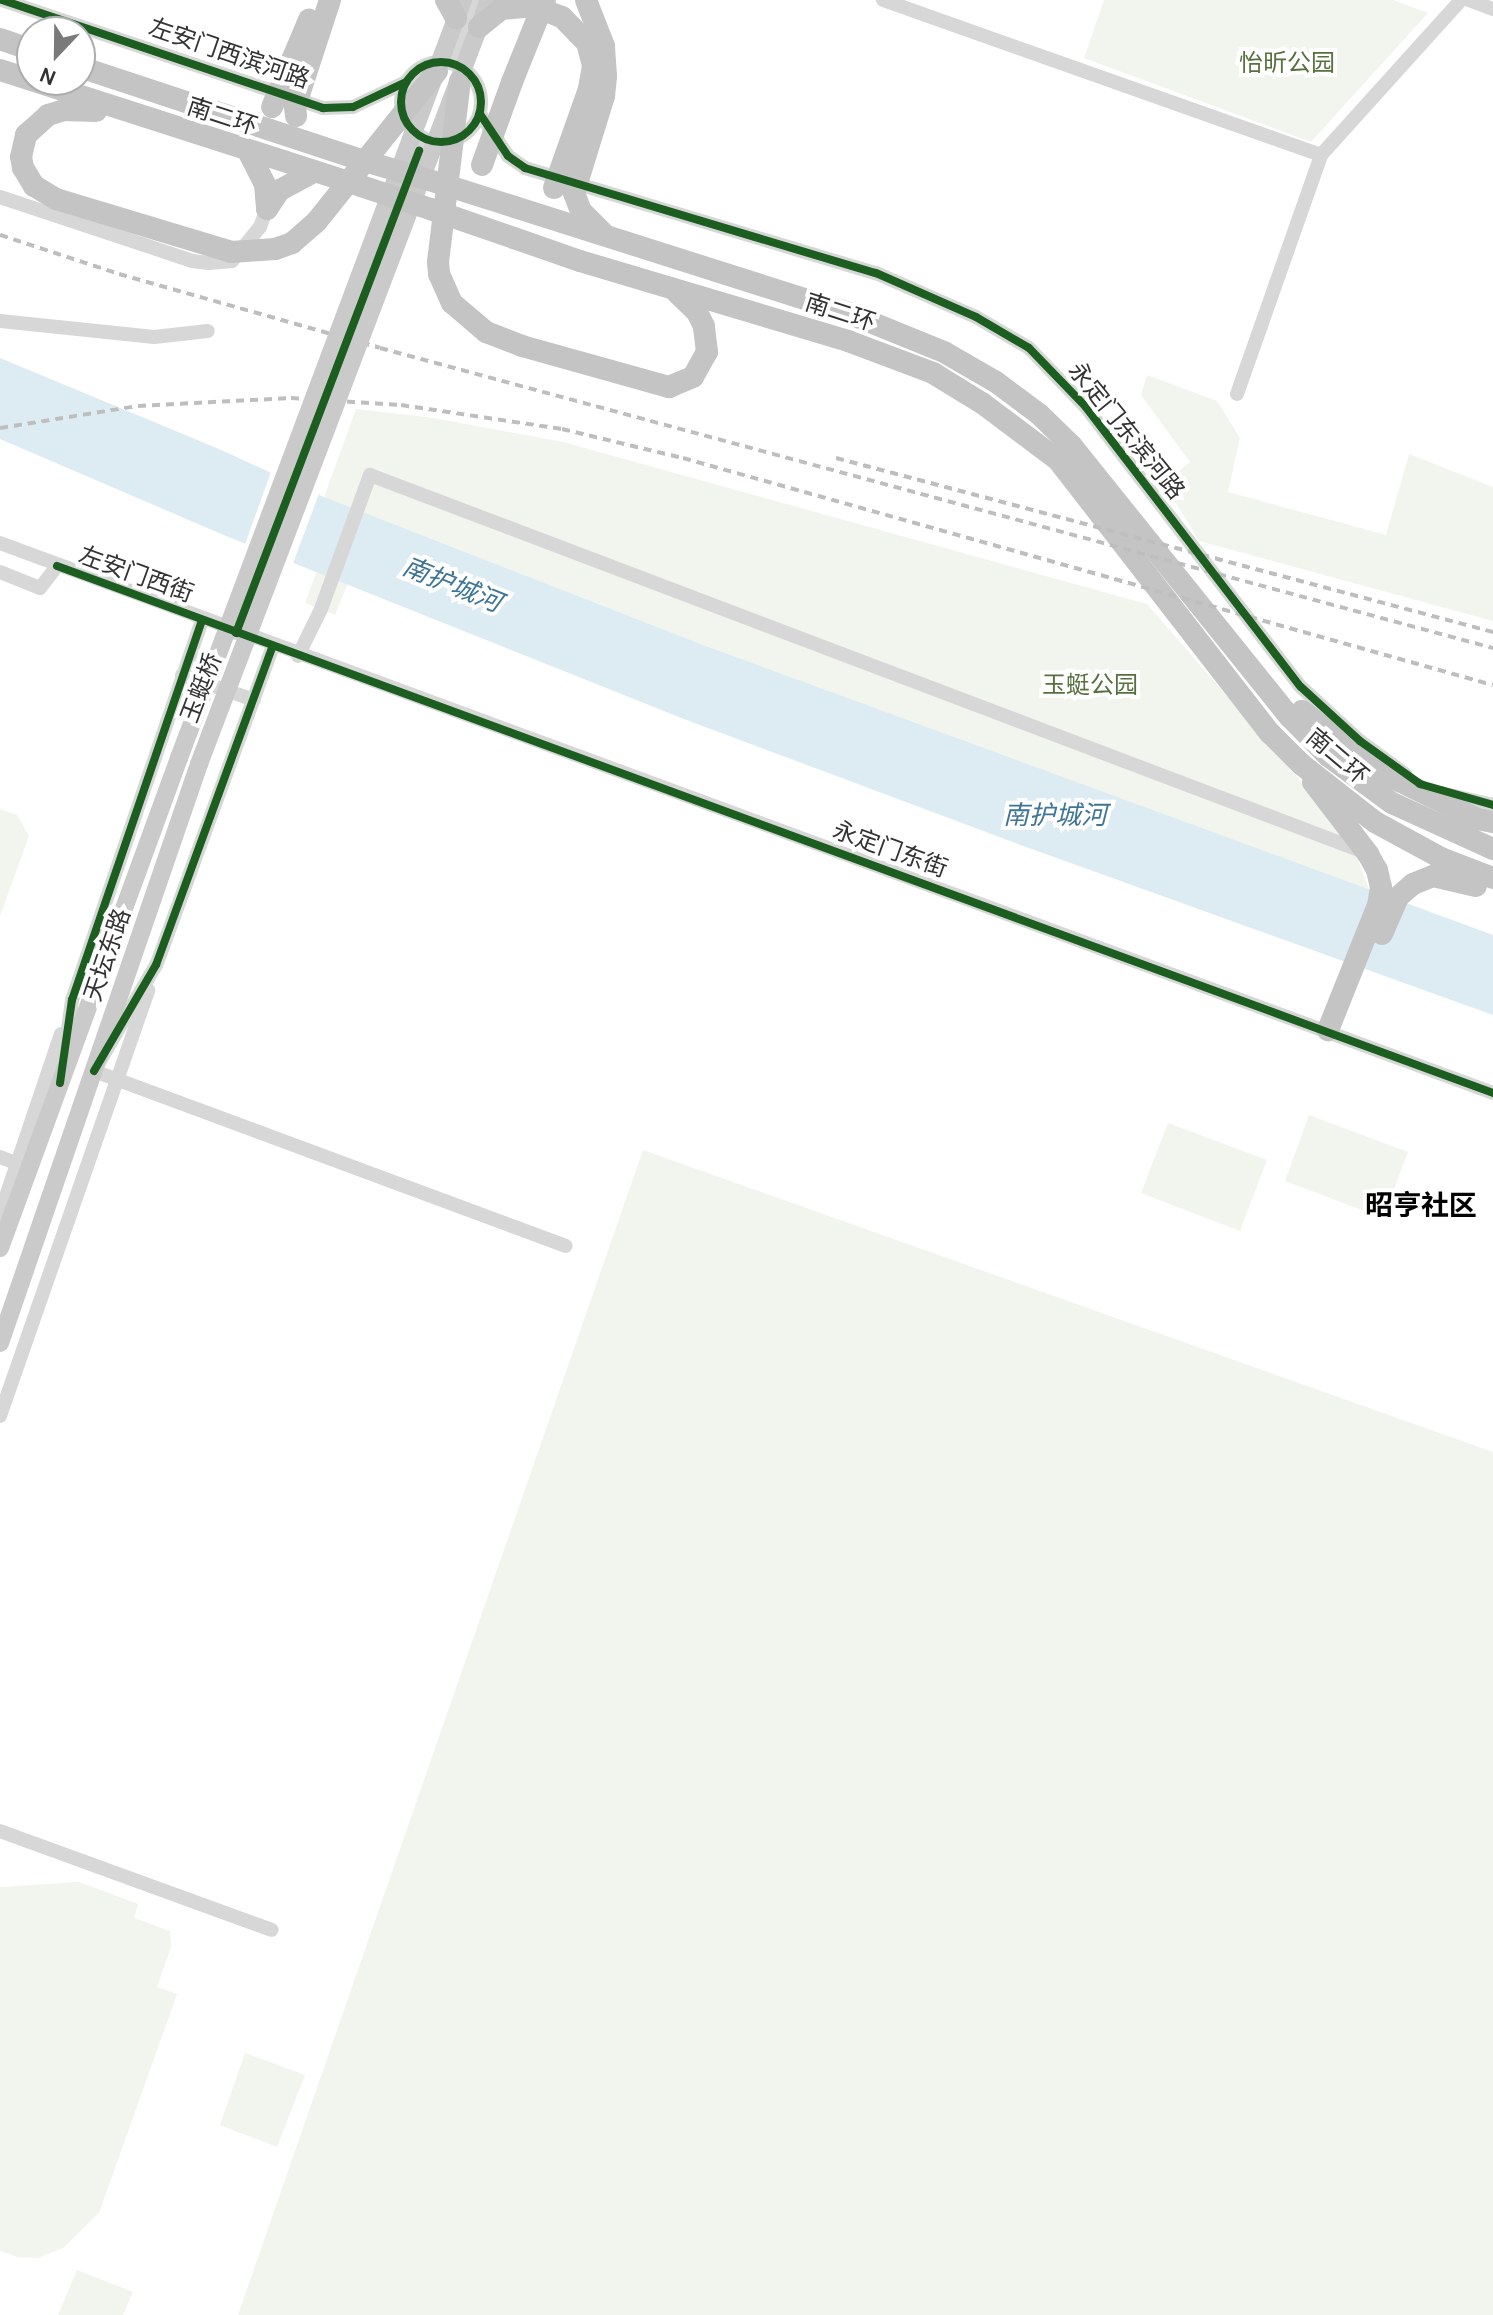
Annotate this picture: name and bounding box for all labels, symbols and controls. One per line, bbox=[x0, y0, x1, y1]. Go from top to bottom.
street label: 左安门西滨河路 bbox=[145, 13, 313, 95]
north arrow bbox=[16, 16, 96, 96]
park label: 怡昕公园 bbox=[1239, 50, 1335, 78]
text: N bbox=[36, 61, 60, 91]
street label: 南二环 bbox=[183, 92, 261, 142]
street label: 南二环 bbox=[801, 288, 879, 338]
street label: 永定门东滨河路 bbox=[1062, 357, 1190, 505]
street label: 左安门西街 bbox=[75, 541, 197, 609]
water label: 南护城河 bbox=[398, 551, 506, 619]
street label: 玉蜓桥 bbox=[176, 649, 228, 727]
park label: 玉蜓公园 bbox=[1042, 672, 1138, 700]
street label: 南二环 bbox=[1300, 723, 1374, 791]
water label: 南护城河 bbox=[1003, 800, 1107, 832]
street label: 永定门东街 bbox=[829, 816, 951, 884]
street label: 天坛东路 bbox=[79, 905, 137, 1005]
district label: 昭亨社区 bbox=[1365, 1189, 1477, 1223]

